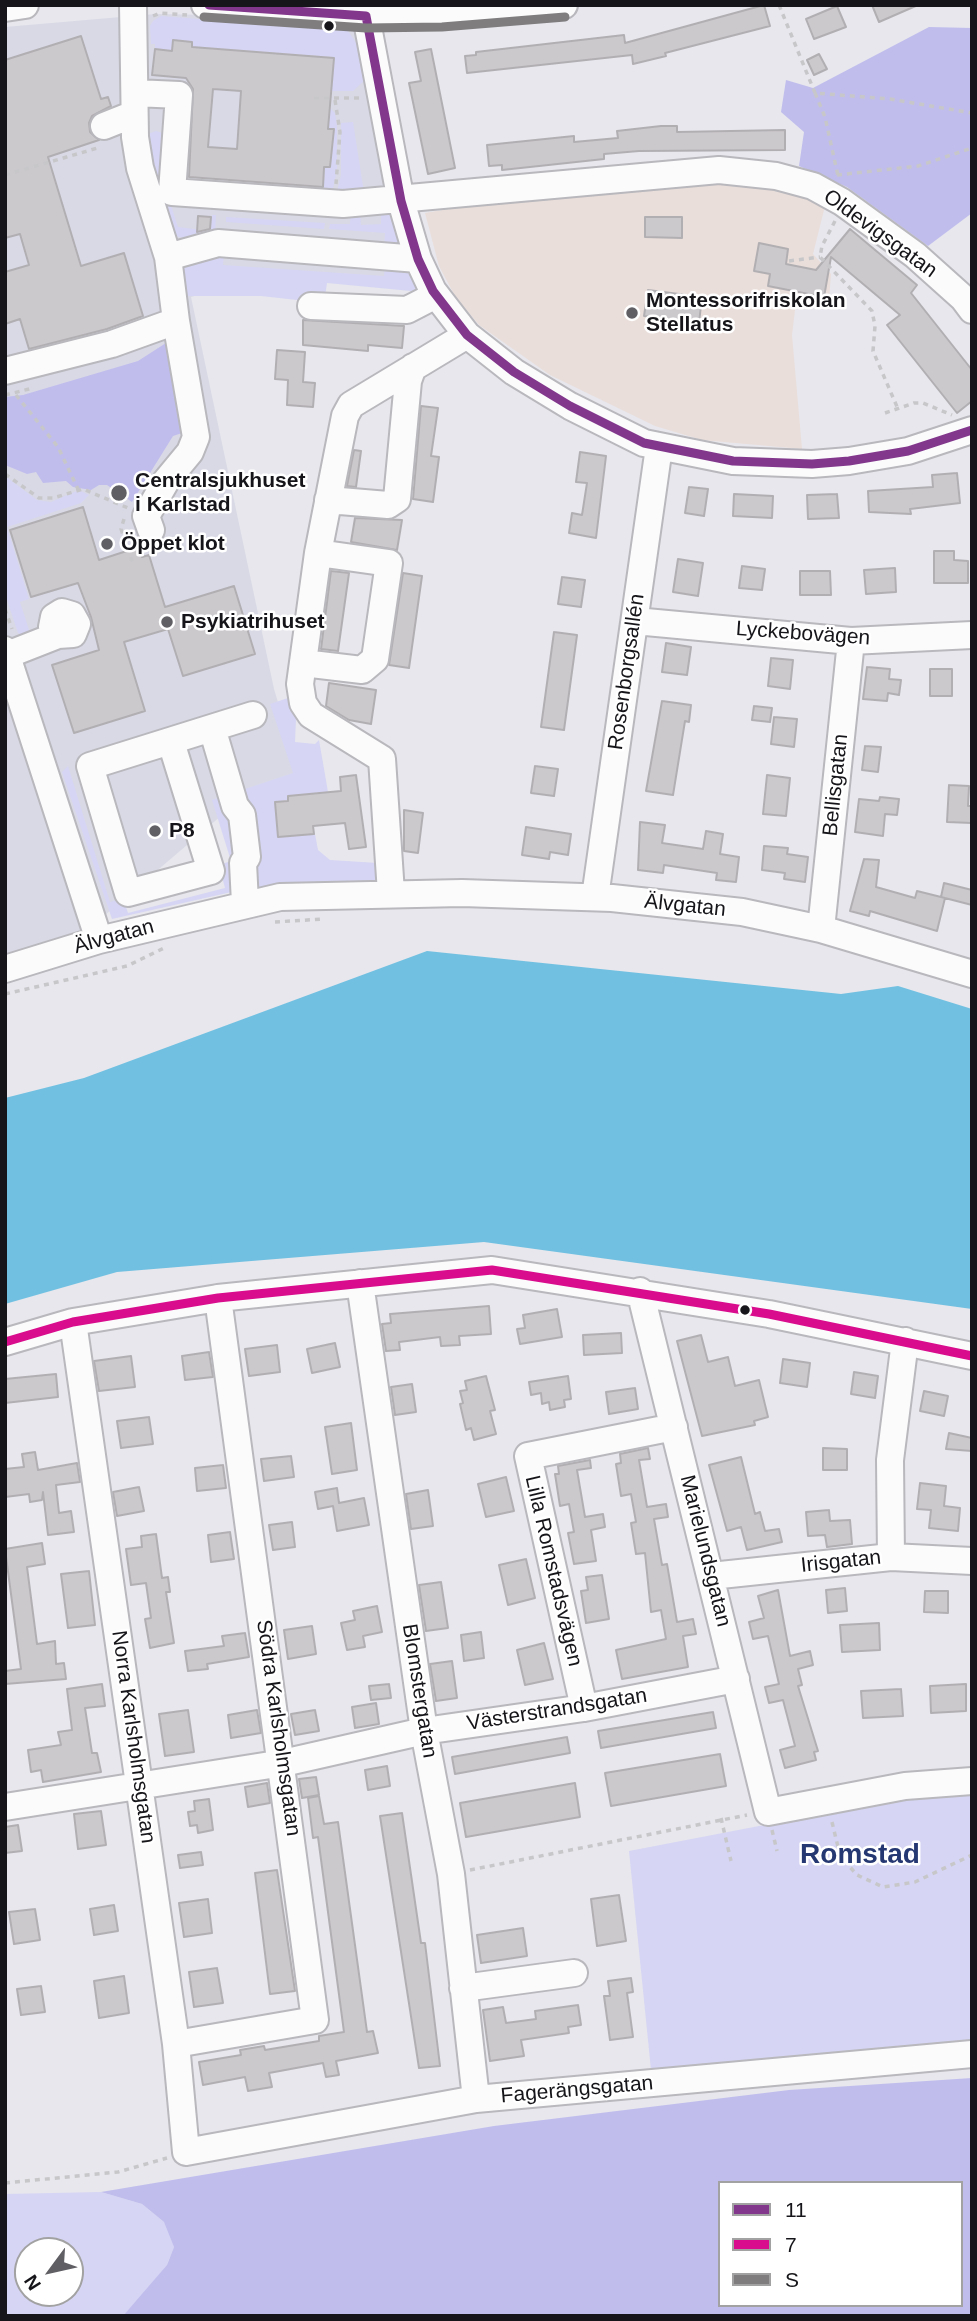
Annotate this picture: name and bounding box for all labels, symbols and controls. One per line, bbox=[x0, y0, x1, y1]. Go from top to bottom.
unlabelled marker bbox=[322, 19, 336, 33]
street label: Oldevigsgatan bbox=[818, 184, 942, 284]
place label: Montessorifriskolan Stellatus bbox=[646, 288, 846, 338]
marker: Montessorifriskolan Stellatus bbox=[624, 305, 640, 321]
place label: Centralsjukhuset i Karlstad bbox=[135, 468, 305, 518]
marker: Centralsjukhuset i Karlstad bbox=[109, 483, 129, 503]
place label: Öppet klot bbox=[121, 531, 225, 557]
marker: Öppet klot bbox=[99, 536, 115, 552]
street label: Rosenborgsallén bbox=[604, 592, 650, 752]
place label: Psykiatrihuset bbox=[181, 609, 325, 635]
marker: Psykiatrihuset bbox=[159, 614, 175, 630]
street label: Lyckebovägen bbox=[735, 617, 871, 651]
street label: Bellisgatan bbox=[818, 733, 854, 837]
place label: P8 bbox=[169, 818, 195, 844]
marker: P8 bbox=[147, 823, 163, 839]
street label: Älvgatan bbox=[643, 889, 727, 923]
street label: Älvgatan bbox=[71, 914, 157, 960]
unlabelled marker bbox=[738, 1303, 752, 1317]
street label: Lilla Romstadsvägen bbox=[519, 1473, 587, 1669]
street label: Marielundsgatan bbox=[674, 1473, 736, 1629]
street label: Irisgatan bbox=[800, 1545, 882, 1579]
street label: Södra Karlsholmsgatan bbox=[250, 1618, 306, 1838]
street label: Blomstergatan bbox=[396, 1622, 442, 1760]
street label: Norra Karlsholmsgatan bbox=[106, 1629, 160, 1845]
street label: Västerstrandsgatan bbox=[465, 1683, 649, 1737]
district label: Romstad bbox=[800, 1838, 920, 1872]
street label: Fagerängsgatan bbox=[500, 2071, 654, 2109]
legend bbox=[718, 2181, 963, 2307]
text: 11 bbox=[785, 2198, 807, 2221]
text: 7 bbox=[785, 2233, 797, 2256]
north arrow bbox=[14, 2237, 84, 2307]
text: S bbox=[785, 2268, 799, 2291]
text: N bbox=[20, 2271, 45, 2294]

